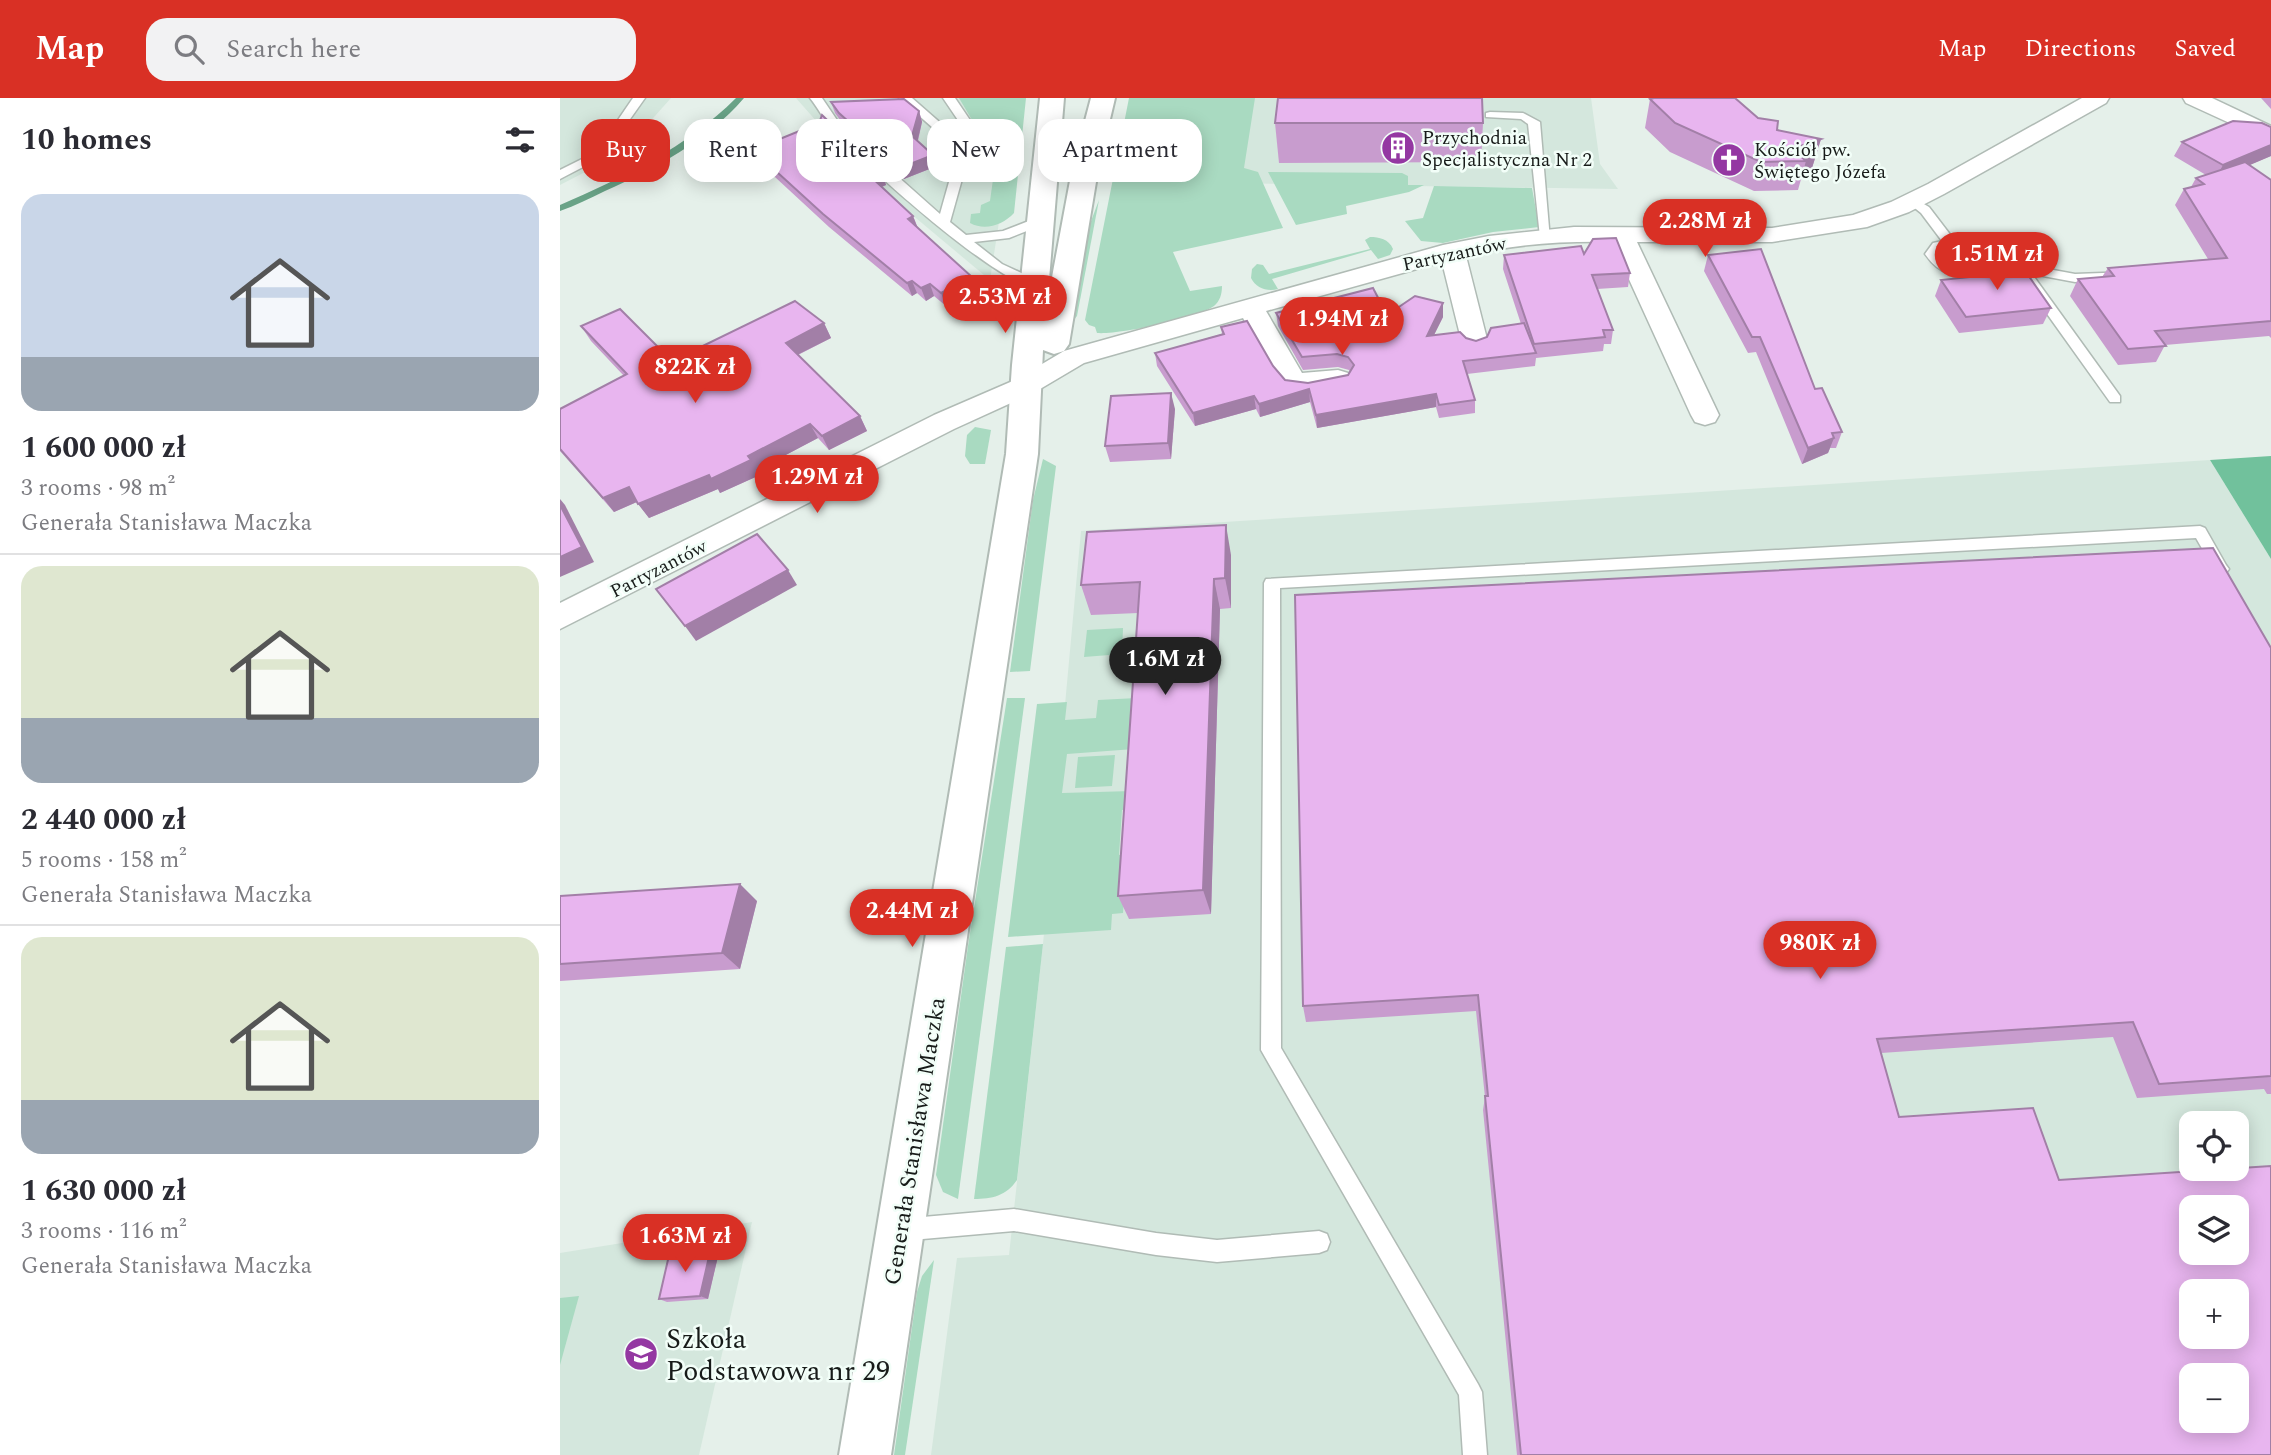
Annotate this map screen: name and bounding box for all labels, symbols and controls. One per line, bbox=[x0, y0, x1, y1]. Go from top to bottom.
search box bbox=[146, 18, 636, 81]
text: Map bbox=[35, 24, 104, 74]
text: Search here bbox=[226, 29, 361, 69]
icon: search bbox=[170, 30, 208, 68]
text: Map bbox=[1938, 31, 1986, 67]
text: Directions bbox=[2024, 31, 2136, 67]
text: Saved bbox=[2174, 31, 2236, 67]
text: 10 homes bbox=[21, 117, 152, 163]
chip: Buy bbox=[581, 119, 670, 182]
chip: Rent bbox=[684, 119, 782, 182]
chip: Filters bbox=[796, 119, 913, 182]
chip: New bbox=[927, 119, 1024, 182]
chip: Apartment bbox=[1038, 119, 1202, 182]
icon: filters bbox=[501, 121, 539, 159]
place label: Przychodnia Specjalistyczna Nr 2 bbox=[1422, 124, 1592, 175]
building icon: Przychodnia Specjalistyczna Nr 2 bbox=[1379, 129, 1417, 167]
place label: Kościół pw. Świętego Józefa bbox=[1754, 136, 1887, 187]
church icon: Kościół pw. Świętego Józefa bbox=[1710, 141, 1748, 179]
pin: 2.28M zł bbox=[1633, 200, 1777, 259]
text: 2.28M zł bbox=[1659, 204, 1751, 239]
street label: Partyzantów bbox=[1400, 229, 1509, 280]
pin: 1.51M zł bbox=[1925, 232, 2069, 292]
text: 1.51M zł bbox=[1951, 237, 2043, 272]
icon: home bbox=[217, 240, 343, 366]
pin: 2.53M zł bbox=[933, 275, 1077, 335]
text: 2.53M zł bbox=[959, 280, 1051, 315]
pin: 1.94M zł bbox=[1270, 298, 1414, 357]
text: 1.94M zł bbox=[1296, 302, 1388, 337]
pin: 822K zł bbox=[630, 345, 760, 405]
text: 822K zł bbox=[654, 350, 736, 385]
text: 1 600 000 zł bbox=[21, 425, 186, 471]
pin: 1.29M zł bbox=[745, 456, 889, 515]
text: 1.29M zł bbox=[771, 460, 863, 495]
text: 3 rooms · 98 m² bbox=[21, 471, 175, 506]
text: Generała Stanisława Maczka bbox=[21, 506, 312, 541]
street label: Partyzantów bbox=[605, 532, 713, 606]
icon: home bbox=[217, 612, 343, 738]
pin: 1.6M zł bbox=[1100, 638, 1230, 697]
text: 1.6M zł bbox=[1125, 642, 1205, 677]
text: 2 440 000 zł bbox=[21, 797, 186, 843]
text: 5 rooms · 158 m² bbox=[21, 843, 187, 878]
text: Generała Stanisława Maczka bbox=[21, 878, 312, 913]
pin: 2.44M zł bbox=[840, 890, 984, 949]
text: 2.44M zł bbox=[866, 894, 958, 929]
pin: 980K zł bbox=[1755, 922, 1885, 981]
text: 980K zł bbox=[1779, 926, 1861, 961]
icon: home bbox=[217, 983, 343, 1109]
street label: Generała Stanisława Maczka bbox=[875, 995, 956, 1288]
map controls bbox=[2179, 1111, 2249, 1433]
button: locate bbox=[2179, 1111, 2249, 1181]
text: 1 630 000 zł bbox=[21, 1168, 186, 1214]
button: layers bbox=[2179, 1195, 2249, 1265]
text: 3 rooms · 116 m² bbox=[21, 1214, 187, 1249]
pin: 1.63M zł bbox=[613, 1214, 757, 1274]
text: 1.63M zł bbox=[639, 1219, 731, 1254]
text: Generała Stanisława Maczka bbox=[21, 1249, 312, 1284]
button: + bbox=[2179, 1279, 2249, 1349]
place label: Szkoła Podstawowa nr 29 bbox=[666, 1318, 890, 1393]
school or university icon: Szkoła Podstawowa nr 29 bbox=[622, 1335, 660, 1373]
button: − bbox=[2179, 1363, 2249, 1433]

